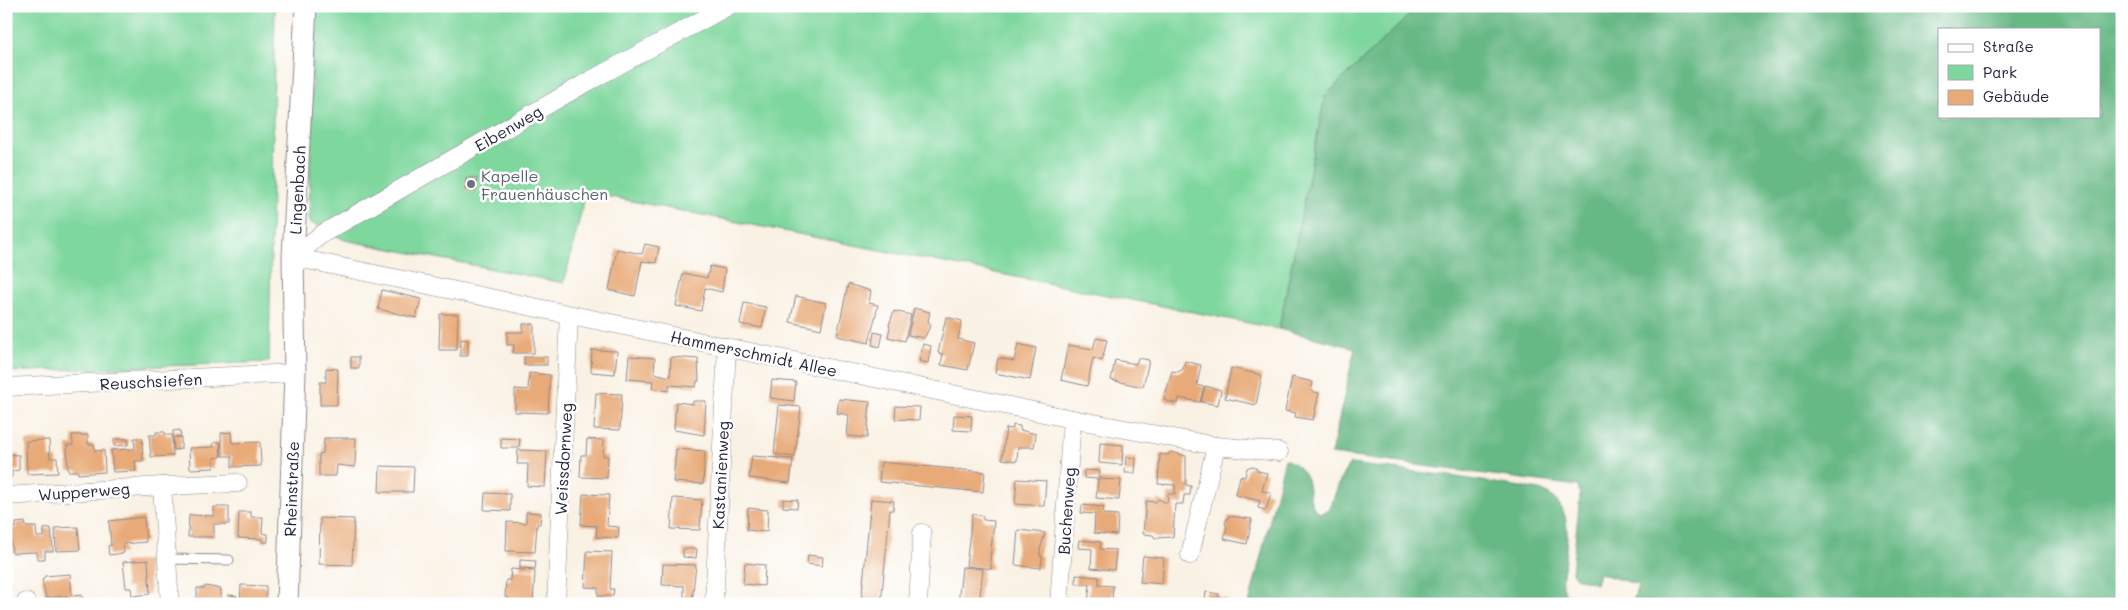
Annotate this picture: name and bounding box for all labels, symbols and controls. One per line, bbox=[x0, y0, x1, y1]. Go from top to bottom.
legend bbox=[1938, 28, 2100, 118]
text: Straße bbox=[1983, 36, 2034, 56]
text: Park bbox=[1983, 62, 2017, 82]
text: Gebäude bbox=[1983, 86, 2049, 106]
street label: Eibenweg bbox=[470, 100, 546, 156]
street label: Lingenbach bbox=[284, 145, 310, 235]
place label: Kapelle Frauenhäuschen bbox=[481, 165, 608, 204]
marker: Kapelle Frauenhäuschen bbox=[465, 178, 477, 190]
street label: Hammerschmidt Allee bbox=[669, 325, 839, 381]
street label: Reuschsiefen bbox=[99, 368, 203, 394]
street label: Weissdornweg bbox=[550, 402, 576, 516]
street label: Kastanienweg bbox=[707, 420, 733, 530]
street label: Rheinstraße bbox=[279, 441, 303, 537]
street label: Buchenweg bbox=[1052, 467, 1080, 555]
street label: Wupperweg bbox=[37, 477, 131, 505]

